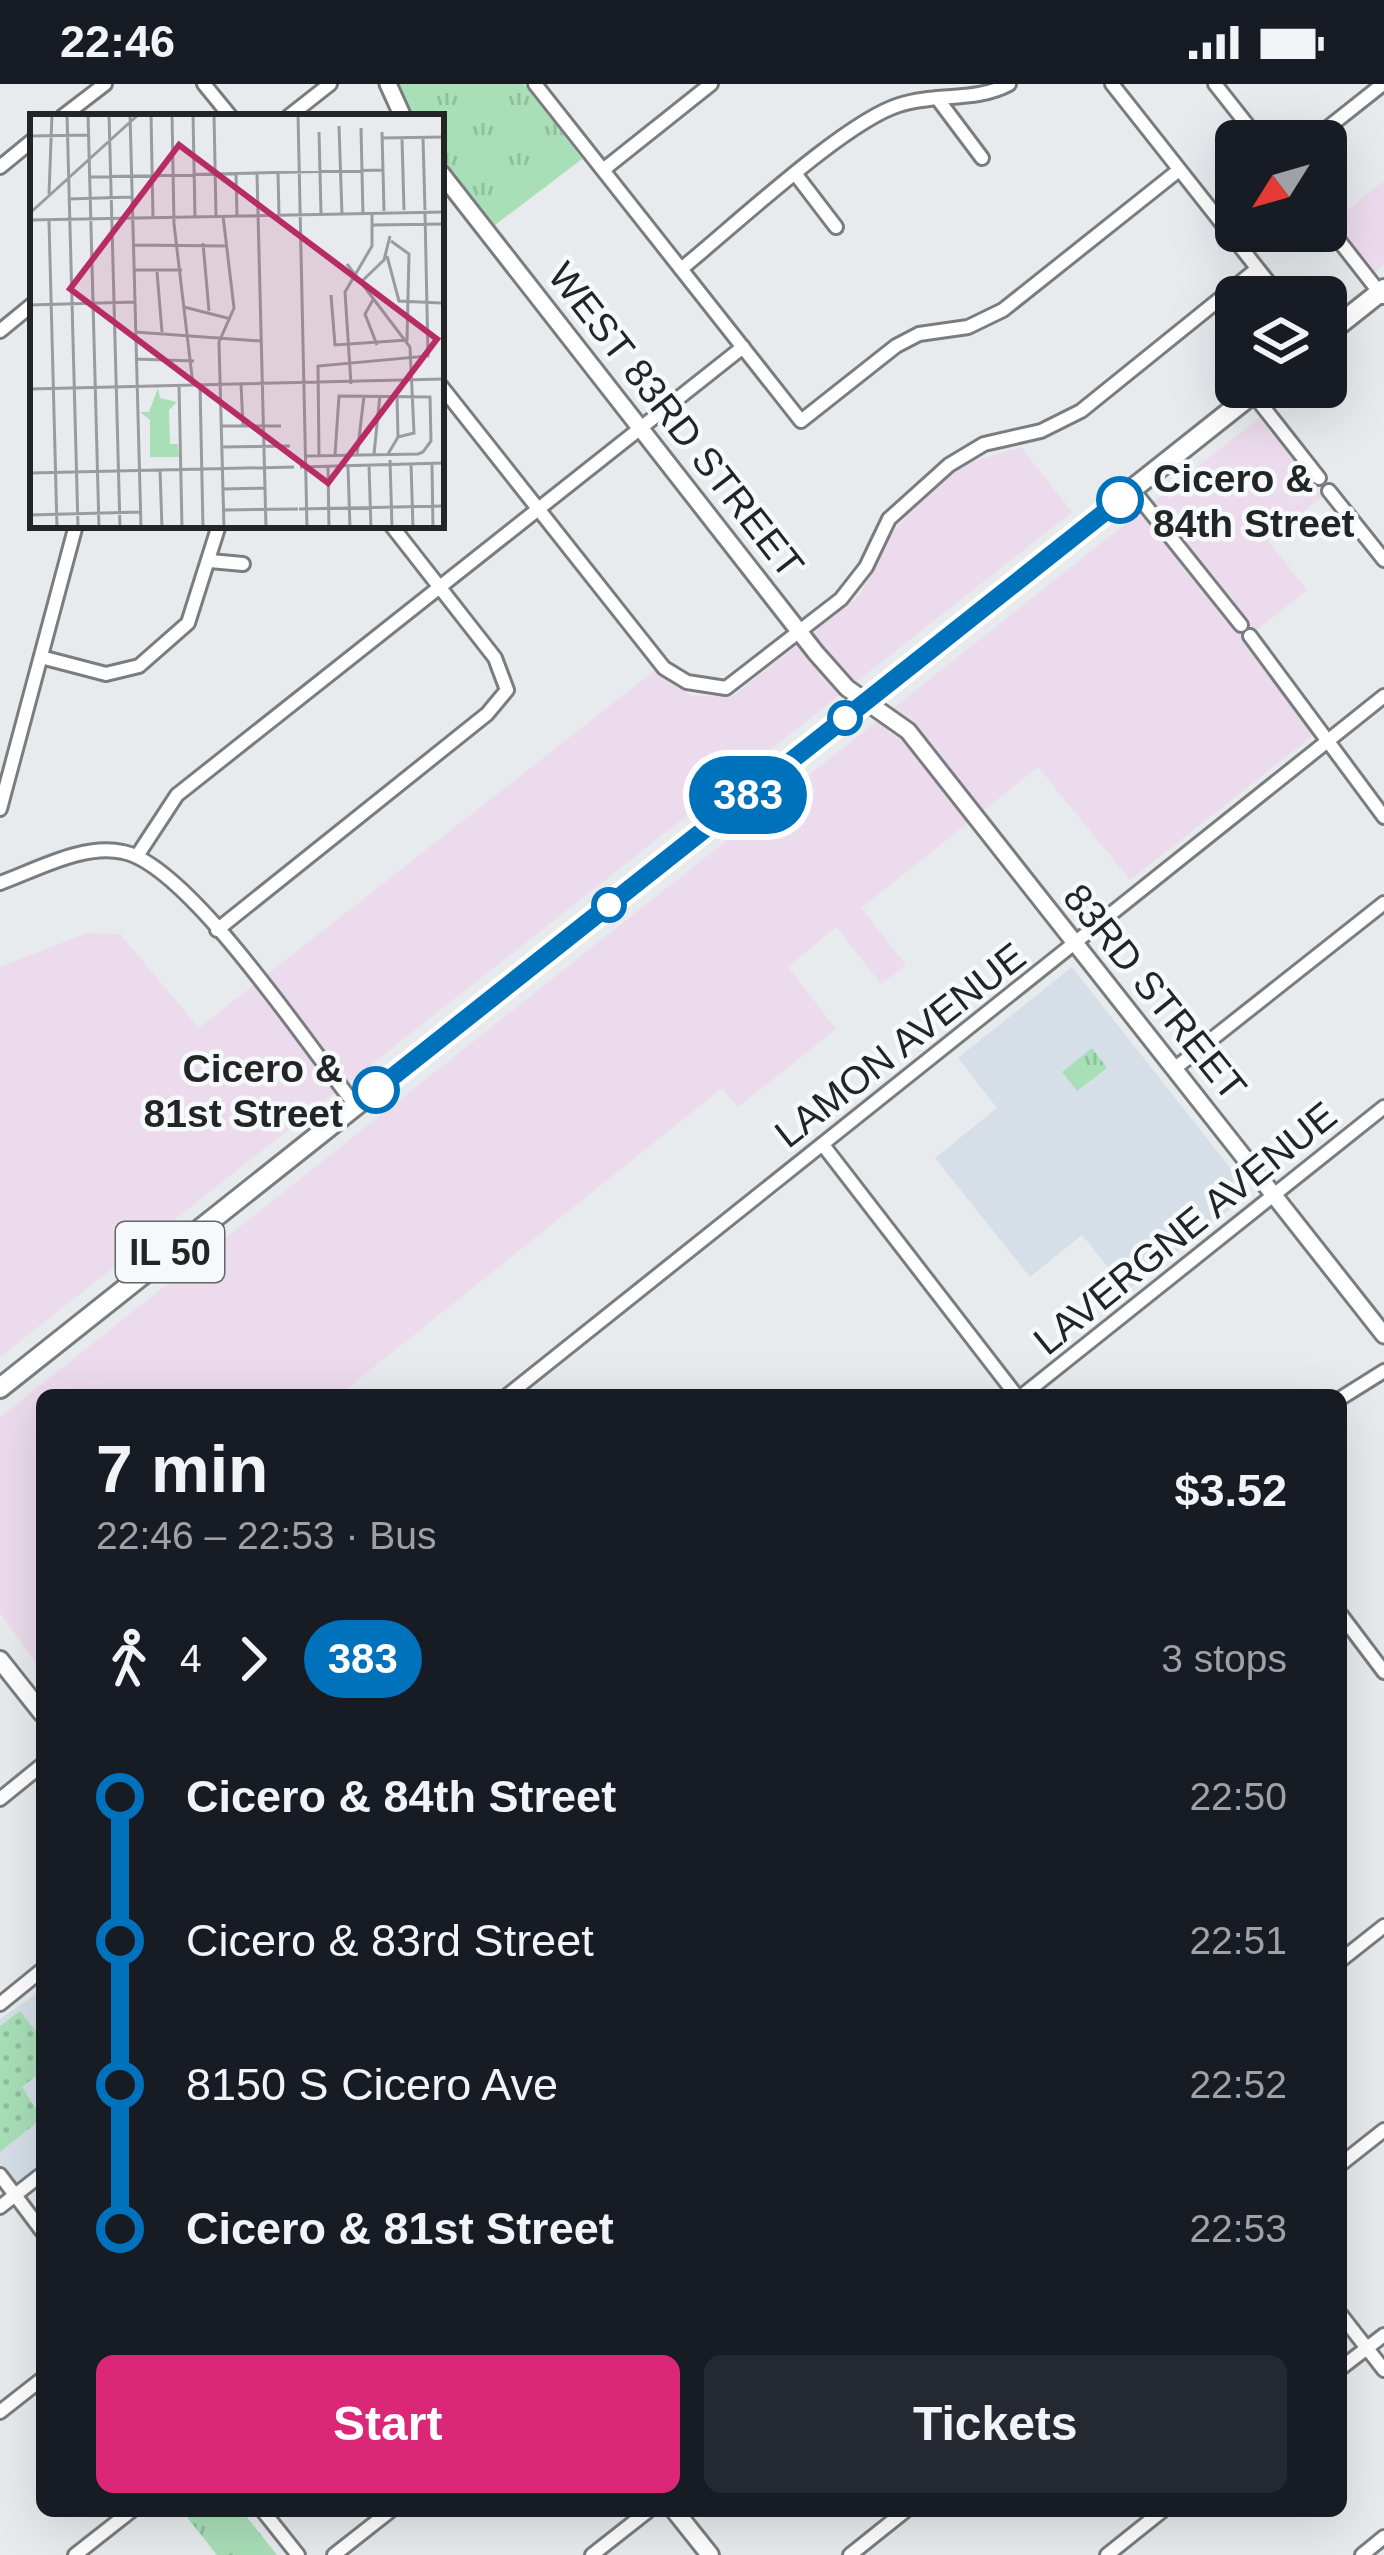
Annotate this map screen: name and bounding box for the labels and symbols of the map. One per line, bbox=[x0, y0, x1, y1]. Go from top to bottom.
inset map bbox=[30, 114, 444, 528]
north arrow bbox=[1215, 120, 1347, 252]
street label: WEST 83RD STREET bbox=[540, 254, 812, 586]
place label: Cicero & 84th Street bbox=[1153, 457, 1355, 545]
marker: Cicero & 84th Street bbox=[1098, 478, 1142, 522]
unlabelled marker bbox=[829, 702, 861, 734]
line badge: 383 bbox=[679, 756, 817, 834]
street label: 83RD STREET bbox=[1055, 876, 1255, 1108]
unlabelled marker bbox=[593, 889, 625, 921]
street label: LAMON AVENUE bbox=[767, 934, 1033, 1156]
place label: Cicero & 81st Street bbox=[144, 1047, 343, 1135]
marker: Cicero & 81st Street bbox=[354, 1068, 398, 1112]
street label: LAVERGNE AVENUE bbox=[1025, 1093, 1345, 1363]
road number: IL 50 bbox=[116, 1222, 224, 1282]

